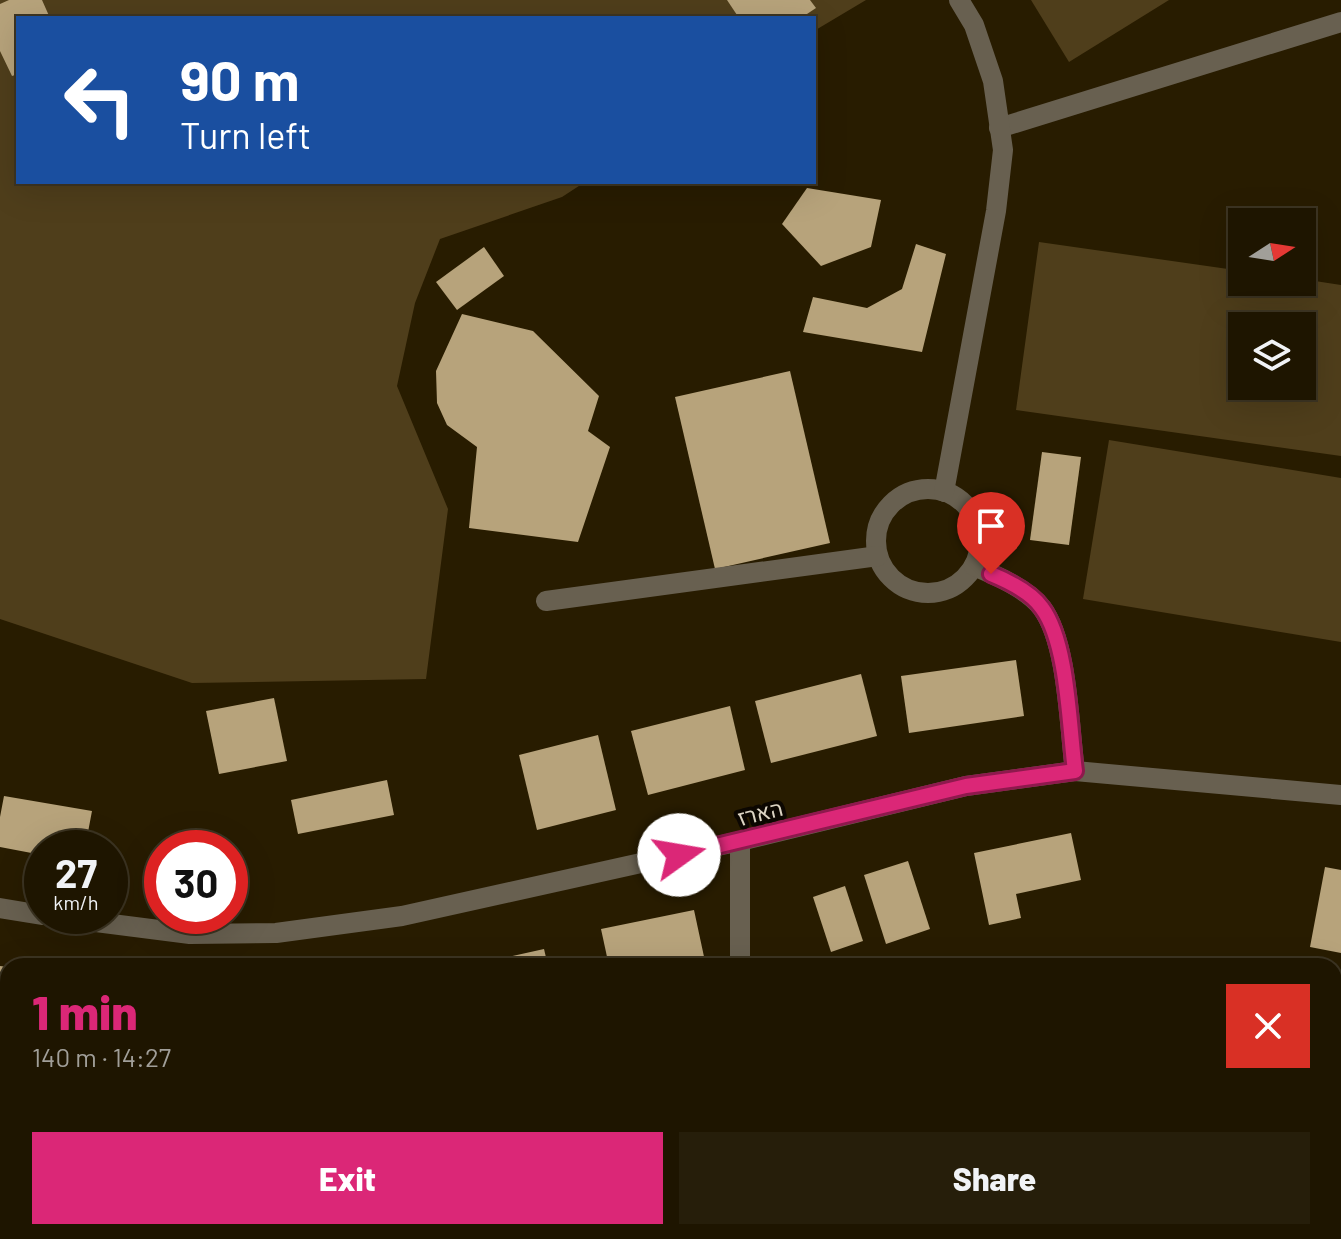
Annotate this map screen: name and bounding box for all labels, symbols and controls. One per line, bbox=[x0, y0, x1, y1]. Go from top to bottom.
text: 90 m bbox=[180, 45, 300, 112]
icon: left bbox=[48, 48, 152, 152]
text: Turn left bbox=[180, 113, 311, 156]
north arrow bbox=[1228, 208, 1316, 296]
map controls bbox=[1228, 208, 1316, 400]
button: layers bbox=[1228, 312, 1316, 400]
pin bbox=[957, 492, 1025, 574]
icon: arrive bbox=[969, 504, 1013, 548]
street label: הארז bbox=[735, 794, 785, 830]
position arrow bbox=[637, 813, 721, 897]
speed limit sign: 30 bbox=[144, 830, 248, 934]
text: 27 bbox=[55, 848, 97, 896]
text: km/h bbox=[53, 890, 99, 914]
text: 1 min bbox=[32, 982, 138, 1040]
button: close bbox=[1226, 984, 1310, 1068]
text: 140 m · 14:27 bbox=[32, 1041, 171, 1072]
button: Exit bbox=[32, 1132, 663, 1224]
button: Share bbox=[679, 1132, 1310, 1224]

